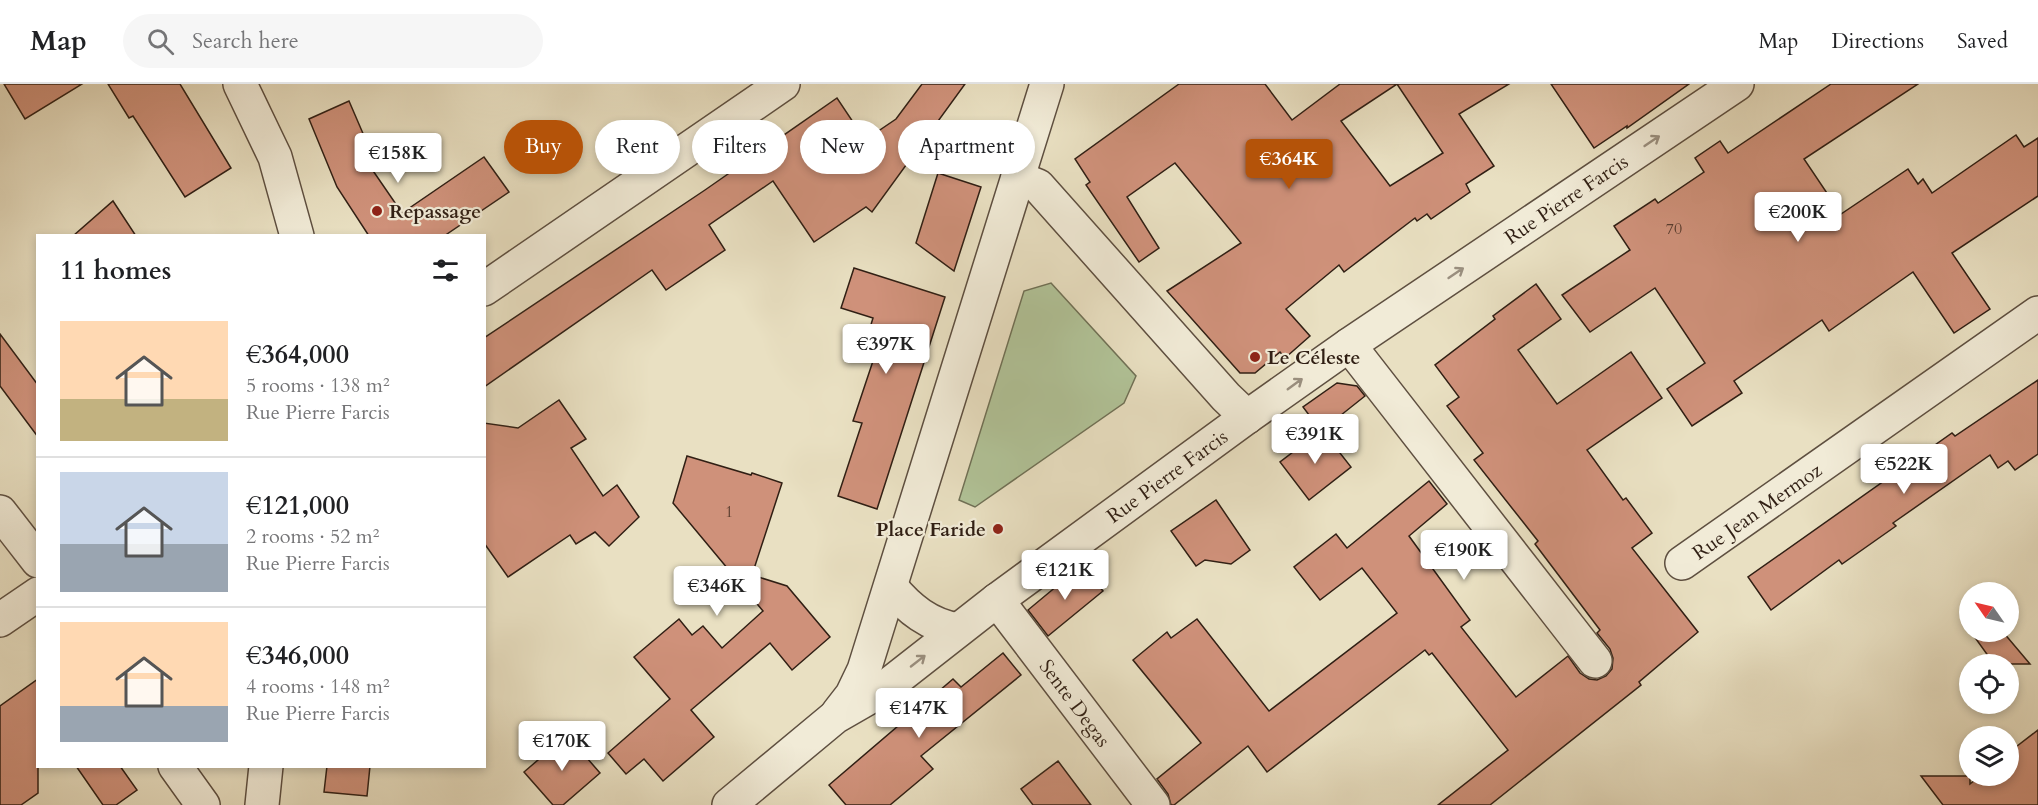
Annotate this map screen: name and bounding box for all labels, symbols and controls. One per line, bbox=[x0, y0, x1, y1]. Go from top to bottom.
search box bbox=[123, 14, 543, 68]
text: Map bbox=[30, 22, 87, 60]
icon: search bbox=[144, 25, 177, 58]
text: Search here bbox=[192, 26, 299, 56]
text: Map bbox=[1758, 27, 1798, 56]
text: Directions bbox=[1831, 27, 1924, 56]
text: Saved bbox=[1957, 27, 2008, 56]
chip: Buy bbox=[504, 120, 583, 174]
chip: Rent bbox=[595, 120, 680, 174]
chip: Filters bbox=[692, 120, 788, 174]
chip: New bbox=[800, 120, 886, 174]
chip: Apartment bbox=[898, 120, 1035, 174]
pin: €158K bbox=[356, 133, 440, 184]
one-way arrow bbox=[1644, 135, 1660, 147]
text: €158K bbox=[369, 139, 427, 166]
pin: €364K bbox=[1247, 139, 1331, 190]
text: €364K bbox=[1260, 145, 1318, 172]
street label: Rue Pierre Farcis bbox=[1499, 148, 1633, 251]
pin: €200K bbox=[1756, 192, 1840, 243]
place label: Repassage bbox=[389, 198, 481, 225]
text: €200K bbox=[1769, 198, 1827, 225]
marker: Repassage bbox=[370, 204, 384, 218]
house number: 70 bbox=[1666, 218, 1682, 240]
text: 11 homes bbox=[60, 253, 171, 288]
icon: filters bbox=[429, 254, 462, 287]
one-way arrow bbox=[1447, 267, 1463, 279]
pin: €397K bbox=[844, 324, 928, 375]
text: €397K bbox=[857, 330, 915, 357]
text: €364,000 bbox=[246, 337, 349, 372]
place label: Le Céleste bbox=[1267, 344, 1360, 371]
icon: home bbox=[108, 345, 180, 417]
marker: Le Céleste bbox=[1248, 350, 1262, 364]
text: 5 rooms · 138 m² bbox=[246, 372, 390, 399]
one-way arrow bbox=[1286, 377, 1302, 390]
text: Rue Pierre Farcis bbox=[246, 399, 390, 426]
pin: €391K bbox=[1273, 414, 1357, 465]
text: €391K bbox=[1286, 420, 1344, 447]
street label: Rue Pierre Farcis bbox=[1101, 423, 1233, 530]
pin: €522K bbox=[1862, 444, 1946, 495]
text: €522K bbox=[1875, 450, 1933, 477]
street label: Rue Jean Mermoz bbox=[1687, 457, 1827, 566]
text: €121,000 bbox=[246, 488, 349, 523]
icon: home bbox=[108, 496, 180, 568]
house number: 1 bbox=[725, 501, 733, 523]
place label: Place Faride bbox=[876, 516, 986, 543]
marker: Place Faride bbox=[991, 522, 1005, 536]
text: 2 rooms · 52 m² bbox=[246, 523, 379, 550]
pin: €190K bbox=[1422, 530, 1506, 581]
text: €190K bbox=[1435, 536, 1493, 563]
text: Rue Pierre Farcis bbox=[246, 550, 390, 577]
pin: €121K bbox=[1023, 550, 1107, 601]
text: €121K bbox=[1036, 556, 1094, 583]
pin: €346K bbox=[675, 566, 759, 617]
text: €346K bbox=[688, 572, 746, 599]
north arrow bbox=[1959, 582, 2019, 642]
map controls bbox=[1959, 582, 2019, 786]
text: €346,000 bbox=[246, 638, 349, 673]
icon: home bbox=[108, 646, 180, 718]
street label: Sente Degas bbox=[1033, 654, 1116, 753]
button: locate bbox=[1959, 654, 2019, 714]
one-way arrow bbox=[910, 655, 926, 668]
text: 4 rooms · 148 m² bbox=[246, 673, 390, 700]
pin: €147K bbox=[877, 688, 961, 739]
text: €147K bbox=[890, 694, 948, 721]
text: Rue Pierre Farcis bbox=[246, 700, 390, 727]
pin: €170K bbox=[520, 721, 604, 772]
button: layers bbox=[1959, 726, 2019, 786]
text: €170K bbox=[533, 727, 591, 754]

